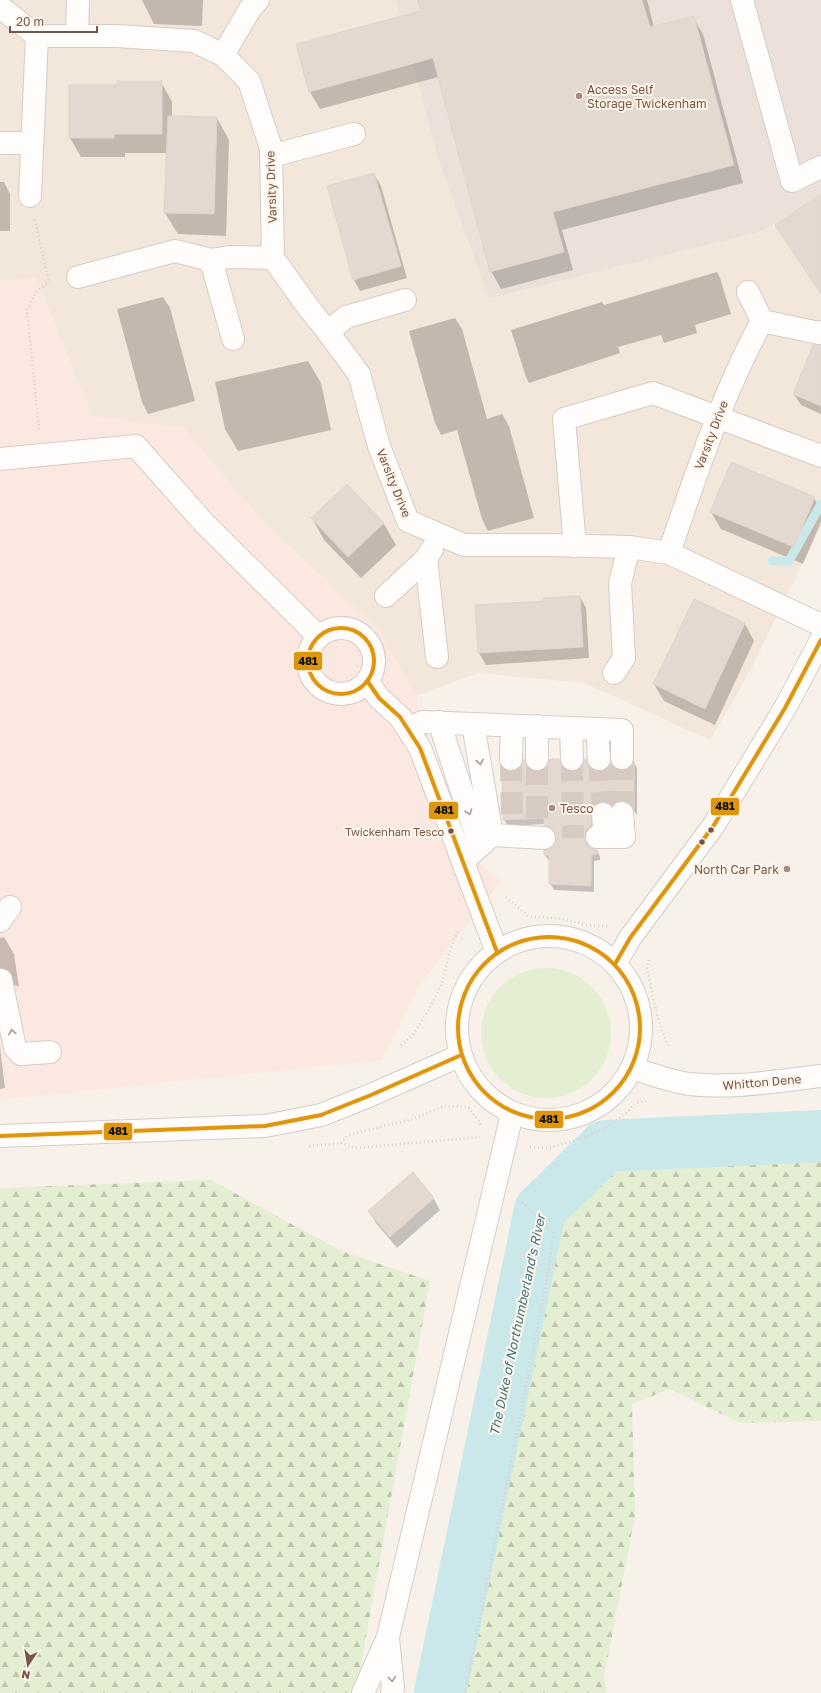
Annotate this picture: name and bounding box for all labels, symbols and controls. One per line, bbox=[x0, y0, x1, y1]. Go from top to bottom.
scale bar bbox=[10, 8, 97, 34]
text: 20 m bbox=[16, 14, 44, 29]
place label: Access Self Storage Twickenham bbox=[587, 82, 707, 111]
marker: Access Self Storage Twickenham bbox=[574, 91, 584, 101]
street label: Varsity Drive bbox=[262, 150, 280, 224]
street label: Varsity Drive bbox=[691, 398, 731, 472]
street label: Varsity Drive bbox=[373, 446, 415, 520]
line badge: 481 bbox=[293, 651, 323, 671]
text: 481 bbox=[298, 654, 318, 667]
one-way arrow bbox=[475, 759, 483, 765]
line badge: 481 bbox=[710, 797, 740, 816]
text: 481 bbox=[715, 799, 735, 812]
line badge: 481 bbox=[428, 801, 459, 820]
place label: Tesco bbox=[560, 801, 593, 816]
text: 481 bbox=[434, 803, 454, 816]
marker: Tesco bbox=[547, 803, 557, 813]
one-way arrow bbox=[464, 809, 473, 816]
place label: Twickenham Tesco bbox=[345, 825, 444, 838]
unlabelled marker bbox=[706, 825, 716, 835]
marker: Twickenham Tesco bbox=[446, 826, 456, 836]
unlabelled marker bbox=[697, 837, 707, 847]
place label: North Car Park bbox=[694, 862, 779, 877]
marker: North Car Park bbox=[782, 864, 792, 874]
one-way arrow bbox=[8, 1029, 17, 1036]
street label: Whitton Dene bbox=[722, 1071, 802, 1093]
line badge: 481 bbox=[534, 1110, 564, 1129]
text: 481 bbox=[539, 1112, 559, 1125]
line badge: 481 bbox=[103, 1122, 133, 1141]
text: 481 bbox=[108, 1124, 128, 1137]
water label: The Duke of Northumberland's River bbox=[486, 1211, 549, 1437]
north arrow bbox=[8, 1645, 48, 1685]
text: N bbox=[20, 1668, 31, 1682]
one-way arrow bbox=[388, 1676, 397, 1682]

